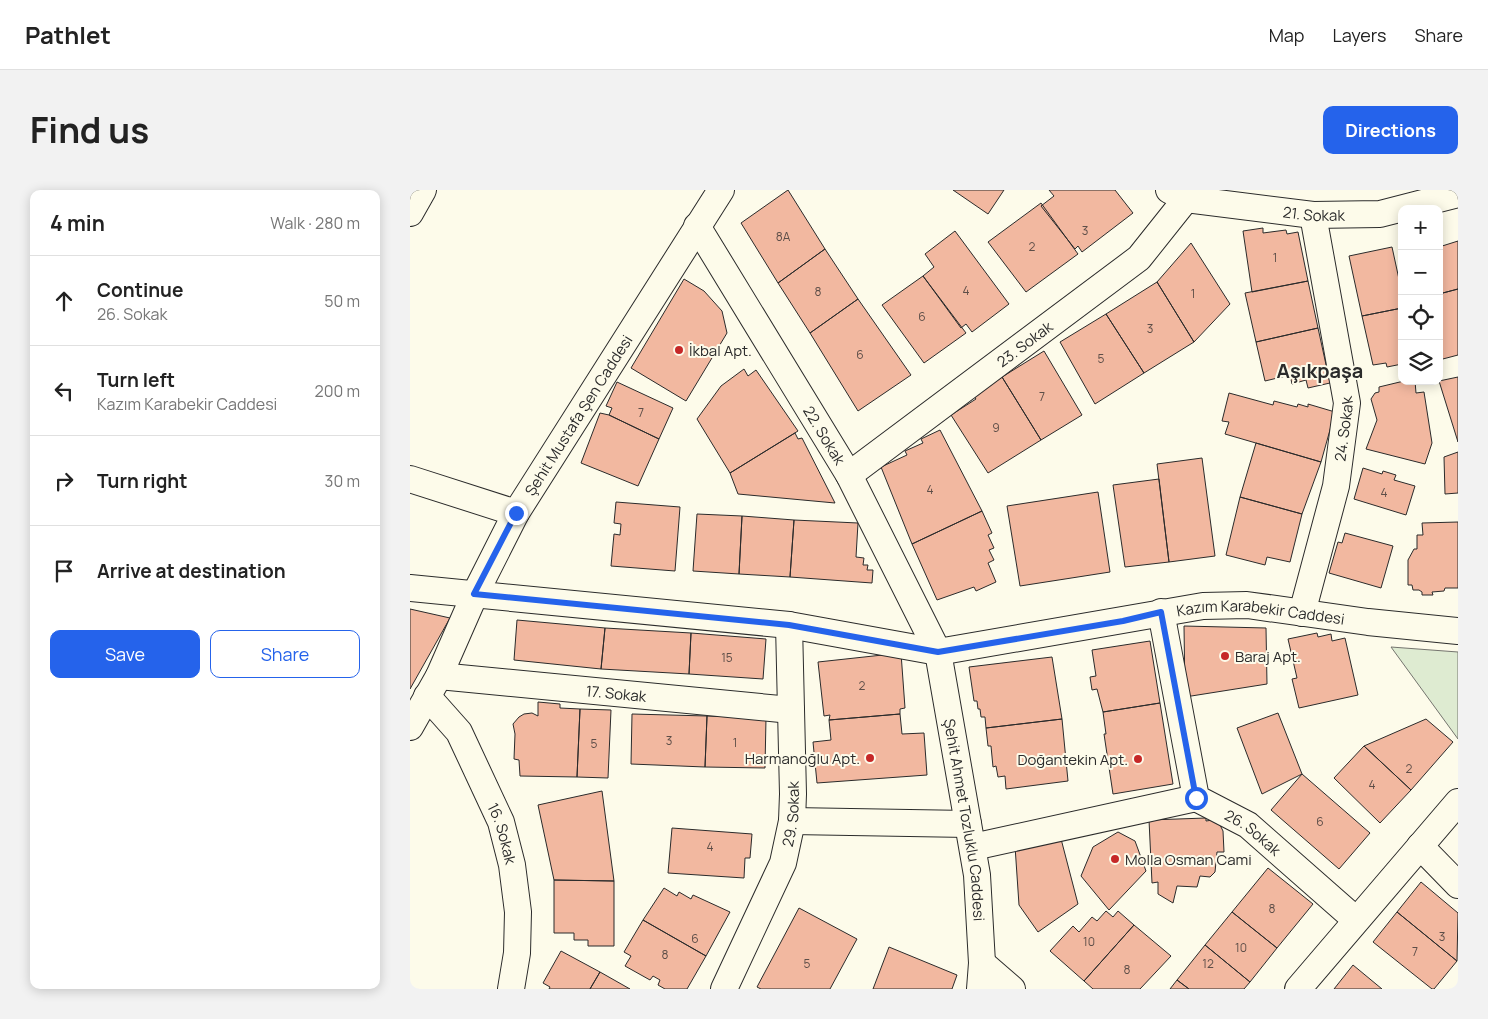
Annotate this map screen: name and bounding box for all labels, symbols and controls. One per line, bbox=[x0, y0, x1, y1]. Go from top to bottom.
text: Pathlet bbox=[25, 18, 111, 51]
text: Map bbox=[1269, 23, 1304, 47]
text: Layers bbox=[1332, 23, 1386, 47]
text: Share bbox=[1414, 23, 1463, 47]
text: Find us bbox=[30, 106, 149, 154]
button: Directions bbox=[1323, 106, 1458, 154]
street label: 21. Sokak bbox=[1282, 201, 1345, 226]
map controls bbox=[1398, 205, 1443, 385]
button: + bbox=[1398, 205, 1443, 250]
text: 4 min bbox=[50, 209, 105, 237]
text: Walk · 280 m bbox=[270, 212, 360, 234]
house number: 3 bbox=[1082, 222, 1088, 239]
house number: 8A bbox=[776, 228, 791, 245]
house number: 2 bbox=[1029, 238, 1036, 255]
house number: 1 bbox=[1273, 249, 1277, 266]
button: − bbox=[1398, 250, 1443, 295]
text: Continue bbox=[97, 277, 183, 303]
house number: 4 bbox=[962, 282, 970, 299]
house number: 8 bbox=[815, 283, 822, 300]
house number: 1 bbox=[1191, 285, 1195, 302]
icon: ahead bbox=[50, 287, 78, 315]
text: 50 m bbox=[324, 290, 360, 312]
button: locate bbox=[1398, 295, 1443, 340]
text: 26. Sokak bbox=[97, 303, 167, 325]
house number: 6 bbox=[918, 308, 926, 325]
street label: 23. Sokak bbox=[992, 316, 1057, 372]
house number: 3 bbox=[1147, 320, 1153, 337]
street label: Şehit Mustafa Şen Caddesi bbox=[519, 331, 637, 499]
place label: İkbal Apt. bbox=[689, 340, 752, 361]
button: layers bbox=[1398, 340, 1443, 385]
marker: İkbal Apt. bbox=[673, 344, 685, 356]
house number: 6 bbox=[856, 346, 864, 363]
house number: 5 bbox=[1098, 350, 1105, 367]
district label: Aşıkpaşa bbox=[1277, 357, 1363, 384]
text: Turn left bbox=[97, 367, 175, 393]
icon: left bbox=[50, 377, 78, 405]
text: 200 m bbox=[315, 380, 360, 402]
house number: 7 bbox=[1039, 388, 1045, 405]
text: Kazım Karabekir Caddesi bbox=[97, 393, 277, 415]
street label: 24. Sokak bbox=[1329, 394, 1358, 463]
street label: 22. Sokak bbox=[799, 402, 851, 469]
house number: 7 bbox=[638, 404, 644, 421]
house number: 9 bbox=[992, 419, 1000, 436]
icon: right bbox=[50, 467, 78, 495]
text: Turn right bbox=[97, 468, 187, 494]
text: 30 m bbox=[325, 470, 360, 492]
house number: 4 bbox=[926, 481, 934, 498]
house number: 4 bbox=[1380, 484, 1388, 501]
route end bbox=[505, 502, 528, 525]
icon: arrive bbox=[50, 557, 78, 585]
text: Arrive at destination bbox=[97, 558, 286, 584]
street label: Kazım Karabekir Caddesi bbox=[1175, 594, 1346, 629]
button: Save bbox=[50, 630, 200, 678]
button: Share bbox=[210, 630, 360, 678]
place label: Baraj Apt. bbox=[1235, 646, 1301, 667]
house number: 15 bbox=[721, 649, 733, 666]
marker: Baraj Apt. bbox=[1219, 650, 1231, 662]
house number: 2 bbox=[859, 677, 866, 694]
street label: 17. Sokak bbox=[585, 680, 648, 707]
street label: Şehit Ahmet Tozluklu Caddesi bbox=[939, 717, 990, 922]
house number: 3 bbox=[666, 732, 672, 749]
house number: 1 bbox=[733, 734, 737, 751]
house number: 5 bbox=[591, 735, 598, 752]
place label: Harmanoğlu Apt. bbox=[745, 748, 860, 769]
place label: Doğantekin Apt. bbox=[1017, 749, 1128, 770]
marker: Harmanoğlu Apt. bbox=[864, 752, 876, 764]
marker: Doğantekin Apt. bbox=[1132, 753, 1144, 765]
house number: 2 bbox=[1406, 760, 1413, 777]
house number: 4 bbox=[1368, 776, 1376, 793]
street label: 29. Sokak bbox=[776, 780, 804, 849]
route start bbox=[1185, 787, 1208, 810]
street label: 16. Sokak bbox=[483, 799, 522, 867]
street label: 26. Sokak bbox=[1221, 804, 1286, 860]
house number: 6 bbox=[1316, 813, 1324, 830]
house number: 4 bbox=[706, 838, 714, 855]
place label: Molla Osman Cami bbox=[1125, 849, 1252, 870]
marker: Molla Osman Cami bbox=[1109, 853, 1121, 865]
house number: 8 bbox=[1269, 900, 1276, 917]
house number: 3 bbox=[1439, 928, 1445, 945]
house number: 6 bbox=[691, 930, 699, 947]
house number: 10 bbox=[1083, 933, 1095, 950]
house number: 10 bbox=[1235, 939, 1247, 956]
house number: 7 bbox=[1412, 943, 1418, 960]
house number: 8 bbox=[662, 946, 669, 963]
house number: 5 bbox=[804, 955, 811, 972]
house number: 12 bbox=[1202, 955, 1214, 972]
house number: 8 bbox=[1124, 961, 1131, 978]

